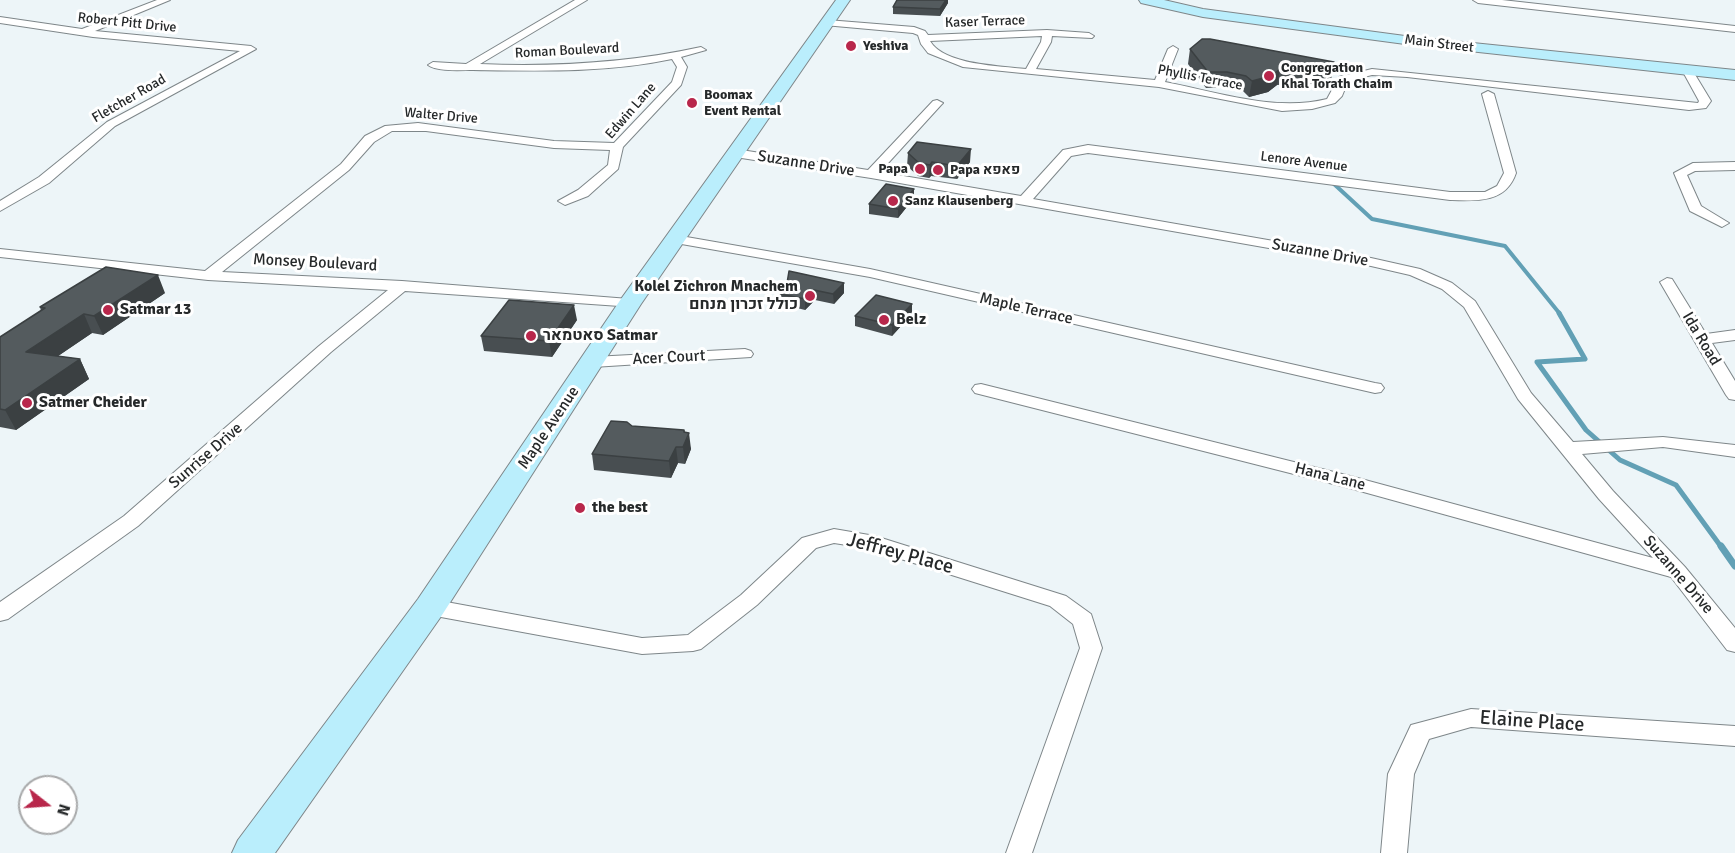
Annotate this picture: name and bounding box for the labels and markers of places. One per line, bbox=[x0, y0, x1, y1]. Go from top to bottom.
place label: Yeshiva bbox=[863, 38, 908, 54]
marker: Yeshiva bbox=[844, 39, 858, 53]
place label: Congregation Khal Torath Chaim bbox=[1281, 60, 1392, 92]
marker: Congregation Khal Torath Chaim bbox=[1262, 69, 1276, 83]
place label: Boomax Event Rental bbox=[704, 87, 781, 120]
marker: Boomax Event Rental bbox=[685, 96, 699, 110]
place label: Papa bbox=[878, 161, 908, 177]
marker: Papa bbox=[913, 162, 927, 176]
place label: Papa פאפא bbox=[950, 162, 1020, 178]
marker: Papa פאפא bbox=[931, 163, 945, 177]
place label: Sanz Klausenberg bbox=[905, 193, 1013, 209]
marker: Sanz Klausenberg bbox=[886, 194, 900, 208]
place label: Kolel Zichron Mnachem כולל זכרון מנחם bbox=[634, 277, 798, 315]
marker: Kolel Zichron Mnachem כולל זכרון מנחם bbox=[803, 289, 817, 303]
place label: Satmar 13 bbox=[120, 300, 191, 320]
marker: Satmar 13 bbox=[101, 303, 115, 317]
place label: Belz bbox=[896, 310, 926, 330]
marker: Belz bbox=[877, 313, 891, 327]
place label: סאטמאר Satmar bbox=[543, 326, 658, 346]
marker: סאטמאר Satmar bbox=[524, 329, 538, 343]
place label: Satmer Cheider bbox=[39, 393, 147, 413]
marker: Satmer Cheider bbox=[20, 396, 34, 410]
place label: the best bbox=[592, 498, 648, 518]
marker: the best bbox=[573, 501, 587, 515]

